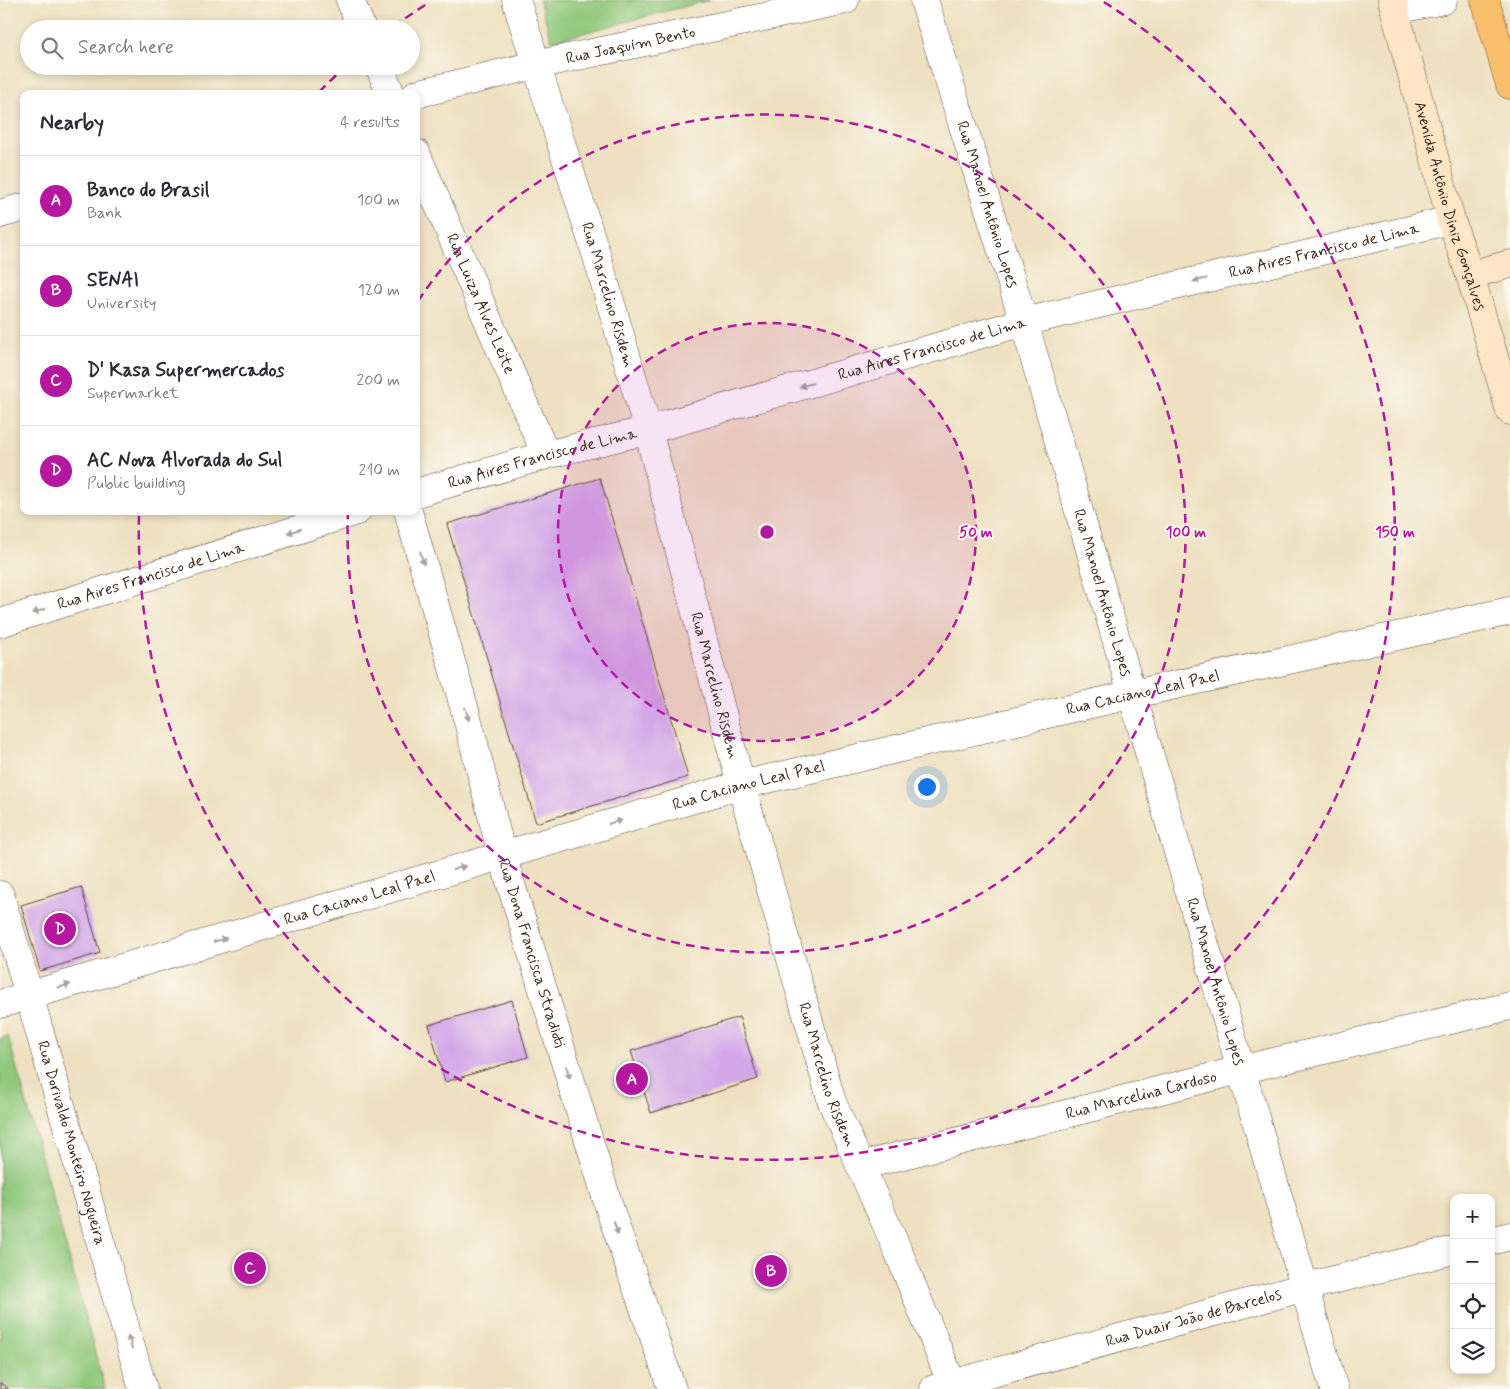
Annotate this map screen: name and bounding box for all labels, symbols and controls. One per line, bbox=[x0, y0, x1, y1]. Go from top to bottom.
search box bbox=[20, 20, 420, 75]
street label: Rua Joaquim Bento bbox=[564, 21, 697, 69]
icon: search bbox=[38, 34, 66, 62]
text: Search here bbox=[78, 35, 174, 60]
street label: Avenida Antônio Diniz Gonçalves bbox=[1409, 99, 1490, 313]
text: Nearby bbox=[40, 109, 104, 137]
text: 4 results bbox=[340, 112, 400, 133]
street label: Rua Manoel Antônio Lopes bbox=[952, 118, 1023, 290]
text: Banco do Brasil bbox=[87, 178, 209, 203]
text: A bbox=[51, 190, 61, 211]
text: 100 m bbox=[357, 190, 400, 211]
text: Bank bbox=[87, 203, 122, 224]
street label: Rua Aires Francisco de Lima bbox=[1227, 217, 1421, 283]
street label: Rua Marcelino Risdem bbox=[576, 220, 640, 370]
street label: Rua Luiza Alves Leite bbox=[441, 230, 520, 377]
text: SENAI bbox=[87, 268, 139, 293]
one-way arrow bbox=[1192, 276, 1207, 284]
text: B bbox=[51, 280, 61, 301]
text: 120 m bbox=[358, 280, 400, 301]
text: University bbox=[87, 293, 157, 314]
street label: Rua Aires Francisco de Lima bbox=[836, 311, 1029, 385]
text: D' Kasa Supermercados bbox=[87, 358, 284, 383]
text: C bbox=[50, 370, 62, 391]
text: 200 m bbox=[356, 370, 400, 391]
one-way arrow bbox=[798, 381, 813, 389]
text: Supermarket bbox=[87, 383, 178, 404]
street label: Rua Aires Francisco de Lima bbox=[445, 423, 639, 494]
text: AC Nova Alvorada do Sul bbox=[87, 448, 282, 473]
text: D bbox=[50, 460, 62, 481]
text: 210 m bbox=[359, 460, 400, 481]
text: Public building bbox=[87, 473, 186, 494]
street label: Rua Manoel Antônio Lopes bbox=[1068, 506, 1137, 679]
centre of rings bbox=[758, 523, 776, 541]
text: 50 m bbox=[959, 523, 993, 543]
text: 100 m bbox=[1166, 523, 1206, 543]
text: 150 m bbox=[1375, 523, 1415, 543]
one-way arrow bbox=[286, 528, 301, 535]
street label: Rua Aires Francisco de Lima bbox=[55, 536, 247, 615]
one-way arrow bbox=[418, 551, 426, 566]
one-way arrow bbox=[31, 608, 46, 616]
street label: Rua Marcelino Risdem bbox=[686, 610, 744, 761]
street label: Rua Caciano Leal Pael bbox=[1064, 665, 1222, 720]
one-way arrow bbox=[463, 707, 471, 722]
street label: Rua Caciano Leal Pael bbox=[670, 755, 827, 815]
your location bbox=[914, 774, 940, 800]
one-way arrow bbox=[607, 817, 622, 825]
street label: Rua Dona Francisca Stradioti bbox=[493, 856, 571, 1050]
one-way arrow bbox=[452, 864, 467, 872]
street label: Rua Caciano Leal Pael bbox=[281, 865, 438, 930]
street label: Rua Manoel Antônio Lopes bbox=[1181, 895, 1250, 1068]
pin: D bbox=[44, 910, 76, 948]
one-way arrow bbox=[212, 936, 227, 944]
one-way arrow bbox=[56, 982, 71, 990]
street label: Rua Marcelino Risdem bbox=[793, 1000, 861, 1150]
street label: Rua Dorivaldo Monteiro Nogueira bbox=[32, 1038, 111, 1247]
pin: A bbox=[616, 1060, 648, 1098]
one-way arrow bbox=[565, 1065, 573, 1080]
street label: Rua Marcelina Cardoso bbox=[1063, 1066, 1219, 1124]
map controls bbox=[1450, 1194, 1495, 1374]
button: + bbox=[1450, 1194, 1495, 1239]
one-way arrow bbox=[613, 1220, 620, 1235]
button: − bbox=[1450, 1239, 1495, 1284]
pin: C bbox=[234, 1249, 266, 1287]
pin: B bbox=[755, 1252, 787, 1290]
street label: Rua Duair João de Barcelos bbox=[1103, 1283, 1284, 1352]
button: locate bbox=[1450, 1284, 1495, 1329]
button: layers bbox=[1450, 1329, 1495, 1374]
one-way arrow bbox=[125, 1335, 133, 1350]

